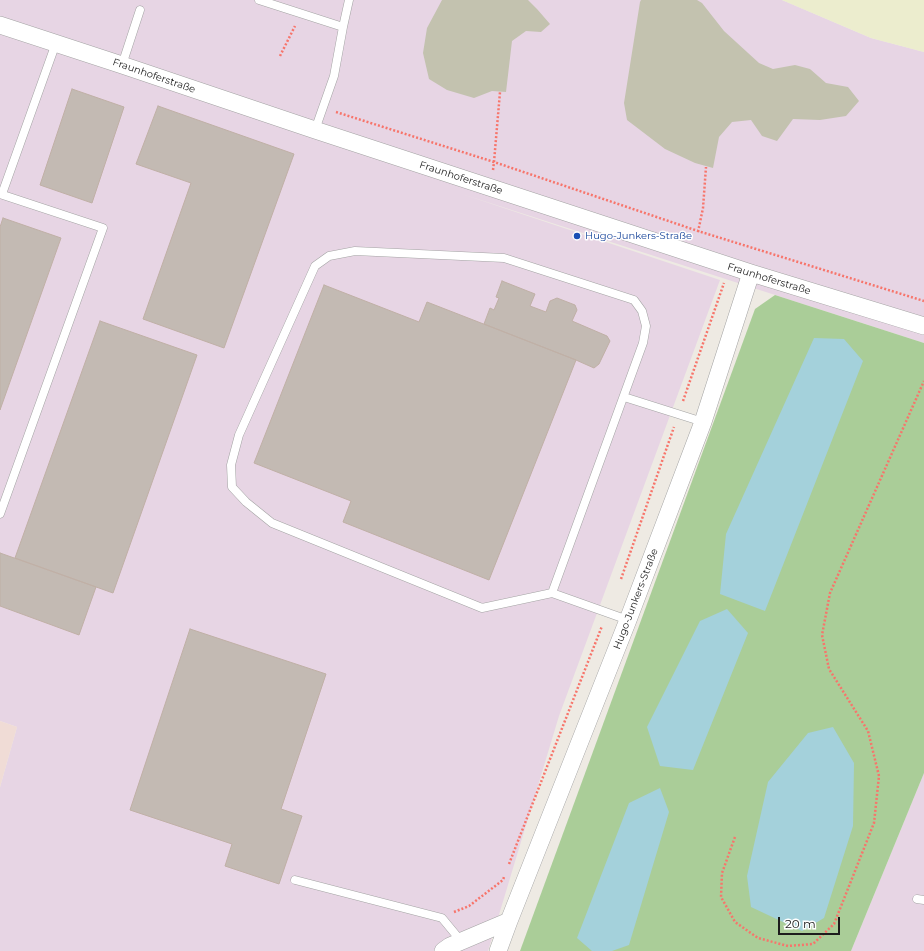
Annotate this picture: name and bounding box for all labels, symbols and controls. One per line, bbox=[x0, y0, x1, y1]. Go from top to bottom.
street label: Fraunhoferstraße bbox=[111, 56, 197, 96]
street label: Fraunhoferstraße bbox=[418, 159, 504, 197]
place label: Hugo-Junkers-Straße bbox=[585, 230, 692, 242]
marker: Hugo-Junkers-Straße bbox=[572, 231, 582, 241]
street label: Fraunhoferstraße bbox=[726, 261, 812, 297]
street label: Hugo-Junkers-Straße bbox=[611, 547, 661, 651]
scale bar bbox=[780, 909, 842, 935]
text: 20 m bbox=[785, 916, 816, 931]

